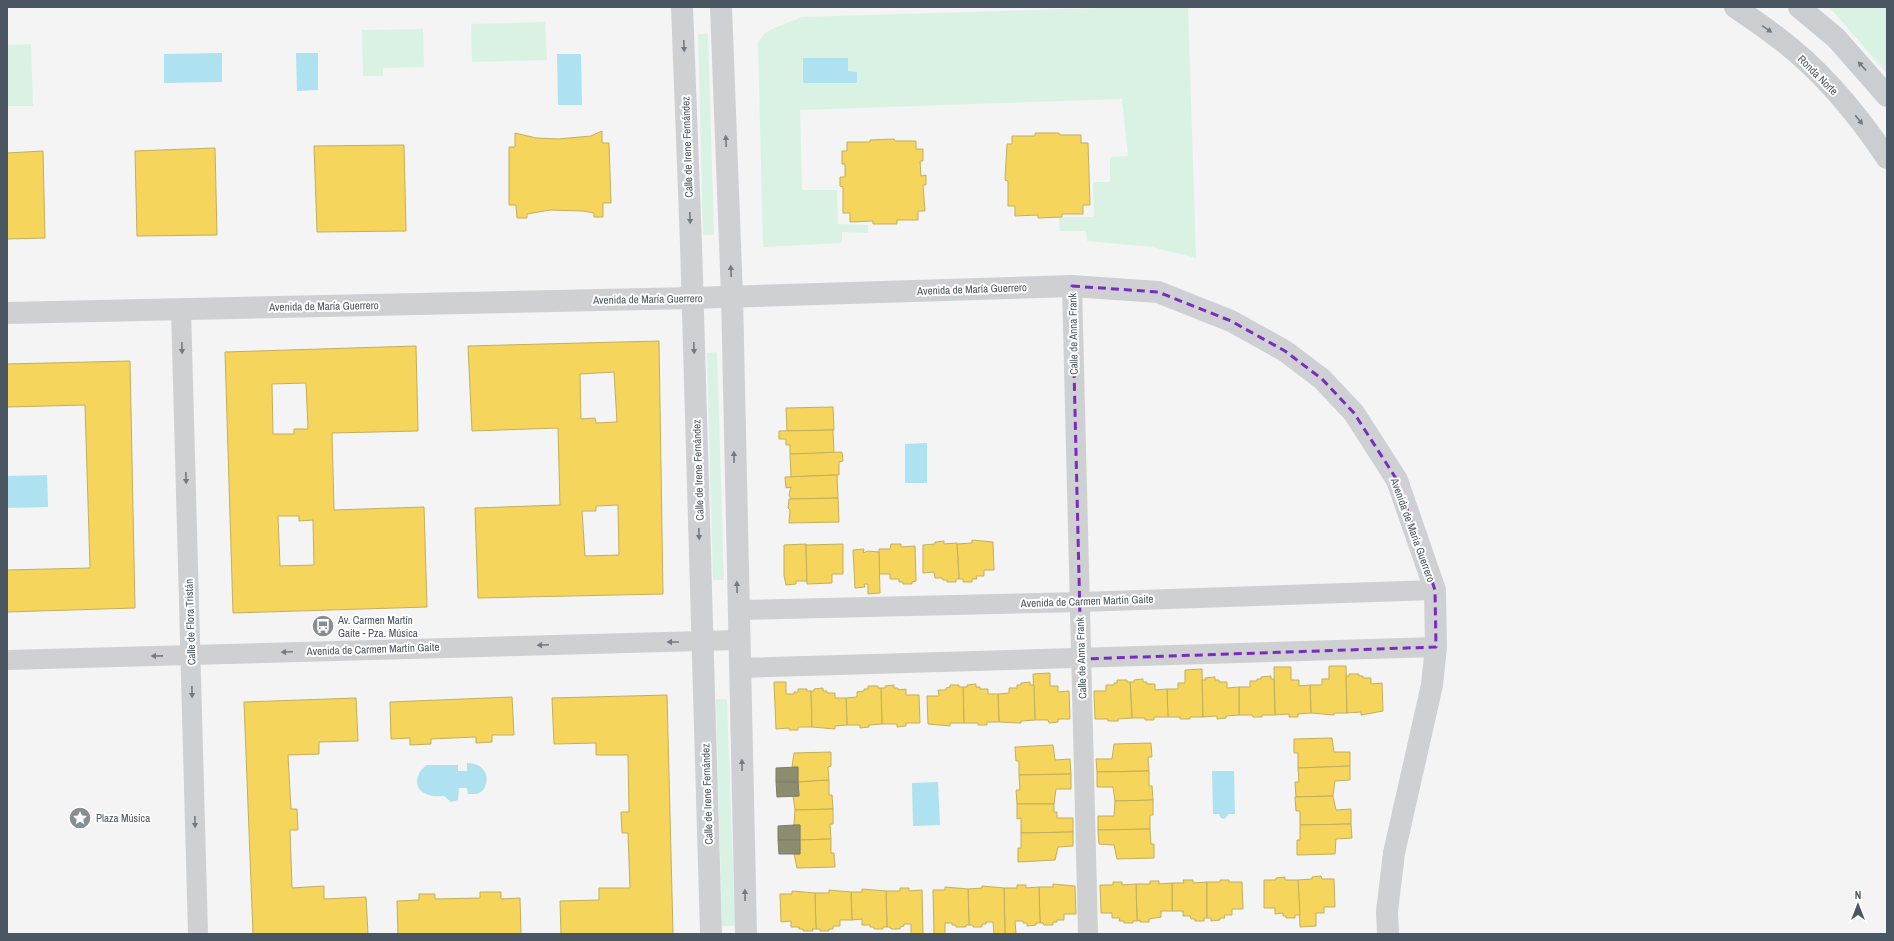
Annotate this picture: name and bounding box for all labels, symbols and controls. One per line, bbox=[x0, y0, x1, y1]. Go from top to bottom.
one-way arrow bbox=[1761, 25, 1772, 33]
one-way arrow bbox=[680, 40, 687, 52]
street label: Ronda Norte bbox=[1795, 52, 1841, 98]
one-way arrow bbox=[1857, 61, 1867, 71]
street label: Calle de Irene Fernández bbox=[678, 96, 696, 198]
one-way arrow bbox=[1855, 114, 1864, 125]
one-way arrow bbox=[723, 134, 729, 147]
one-way arrow bbox=[687, 212, 693, 225]
one-way arrow bbox=[728, 264, 734, 277]
street label: Avenida de María Guerrero bbox=[916, 280, 1027, 298]
street label: Avenida de María Guerrero bbox=[592, 291, 703, 307]
street label: Calle de Anna Frank bbox=[1065, 293, 1081, 375]
street label: Avenida de María Guerrero bbox=[268, 298, 379, 314]
one-way arrow bbox=[179, 342, 186, 354]
one-way arrow bbox=[691, 342, 697, 355]
street label: Calle de Irene Fernández bbox=[689, 419, 707, 521]
one-way arrow bbox=[731, 450, 737, 463]
one-way arrow bbox=[183, 472, 189, 485]
street label: Avenida de María Guerrero bbox=[1387, 475, 1438, 584]
one-way arrow bbox=[696, 528, 703, 540]
street label: Calle de Flora Tristán bbox=[181, 579, 199, 665]
one-way arrow bbox=[734, 580, 740, 593]
street label: Avenida de Carmen Martín Gaite bbox=[1019, 592, 1154, 610]
bus stop icon: Av. Carmen Martín Gaite - Pza. Música bbox=[310, 613, 336, 639]
place label: Av. Carmen Martín Gaite - Pza. Música bbox=[337, 613, 418, 640]
street label: Calle de Anna Frank bbox=[1073, 616, 1089, 699]
one-way arrow bbox=[666, 639, 679, 645]
street label: Avenida de Carmen Martín Gaite bbox=[305, 640, 440, 658]
one-way arrow bbox=[536, 642, 549, 648]
one-way arrow bbox=[280, 649, 293, 655]
one-way arrow bbox=[150, 653, 163, 659]
one-way arrow bbox=[188, 686, 195, 698]
street label: Calle de Irene Fernández bbox=[698, 743, 716, 845]
one-way arrow bbox=[739, 758, 745, 771]
place icon: Plaza Música bbox=[67, 805, 93, 831]
place label: Plaza Música bbox=[96, 811, 150, 825]
one-way arrow bbox=[192, 816, 198, 829]
north arrow bbox=[1838, 885, 1878, 925]
one-way arrow bbox=[742, 888, 748, 901]
text: N bbox=[1855, 888, 1861, 902]

